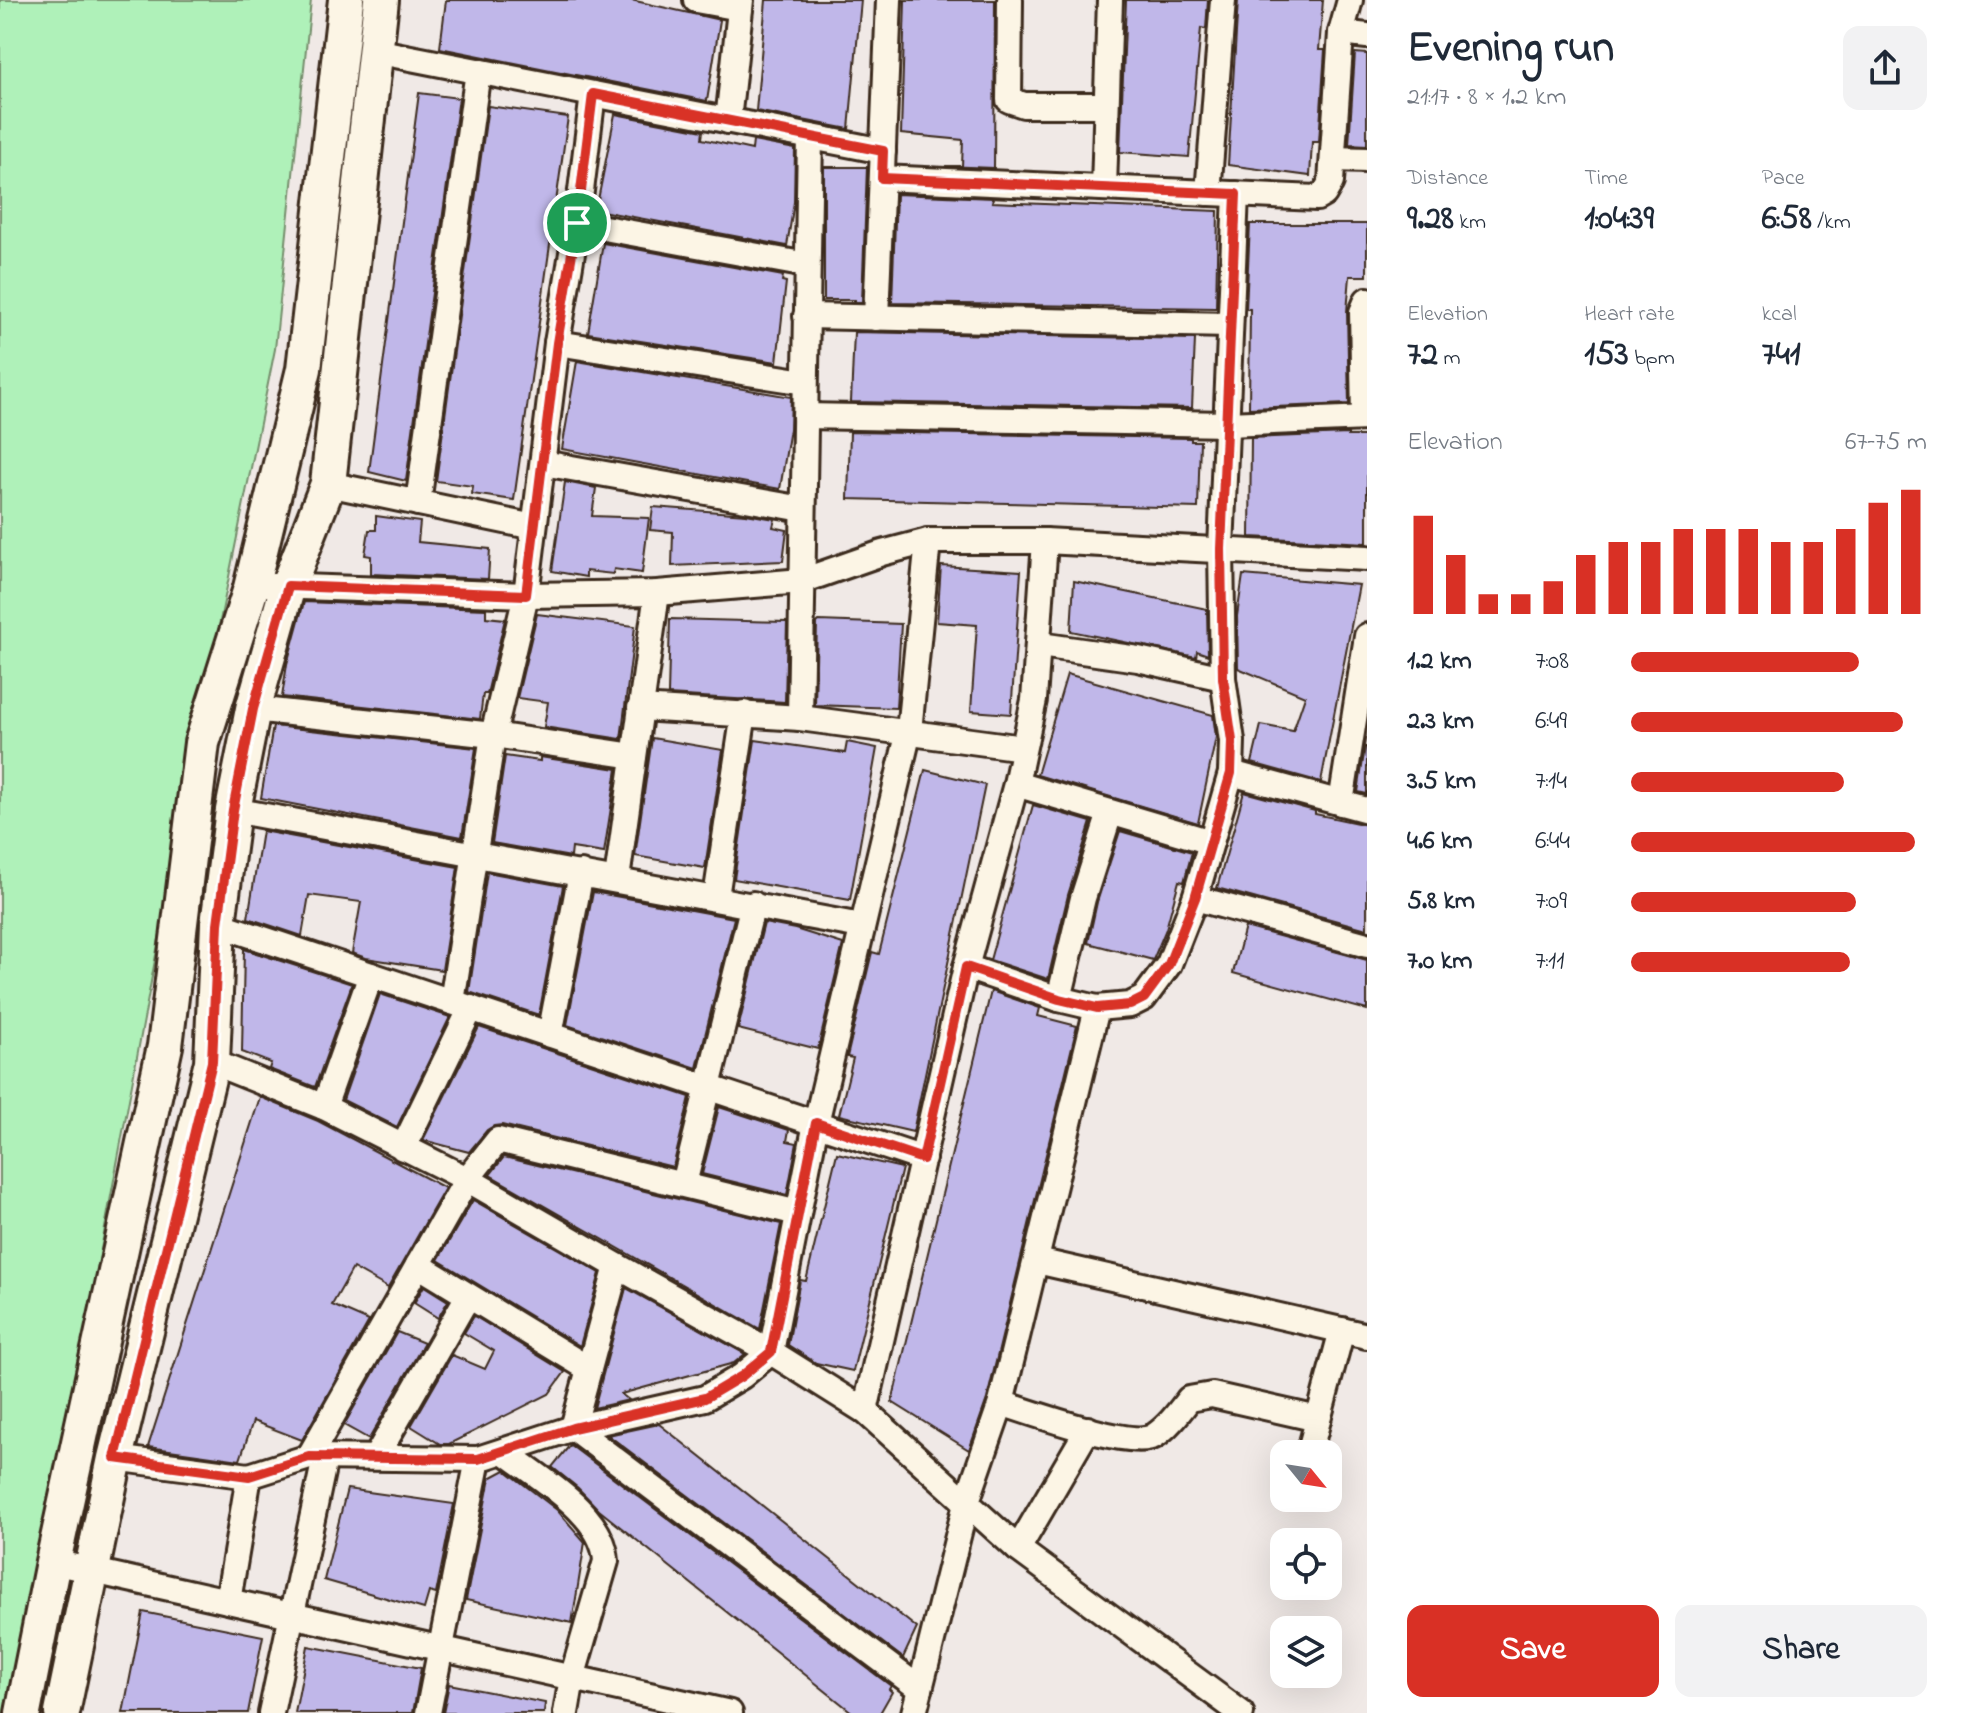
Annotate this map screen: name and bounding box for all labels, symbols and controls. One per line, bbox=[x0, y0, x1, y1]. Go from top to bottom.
text: Evening run bbox=[1407, 17, 1614, 81]
button: share bbox=[1843, 26, 1927, 110]
text: 21:17 · 8 × 1.2 km bbox=[1407, 79, 1566, 117]
text: Distance bbox=[1407, 163, 1488, 195]
text: Time bbox=[1584, 163, 1628, 195]
text: Pace bbox=[1762, 163, 1805, 195]
pin bbox=[543, 189, 611, 257]
text: 9.28 bbox=[1407, 195, 1454, 245]
text: 1:04:39 bbox=[1584, 195, 1654, 245]
text: 6:58 bbox=[1762, 195, 1812, 245]
icon: arrive bbox=[555, 201, 599, 245]
text: km bbox=[1454, 207, 1486, 239]
text: /km bbox=[1812, 207, 1851, 239]
text: Elevation bbox=[1407, 299, 1488, 331]
text: Heart rate bbox=[1584, 299, 1675, 331]
text: kcal bbox=[1762, 299, 1797, 331]
text: 72 bbox=[1407, 331, 1438, 381]
text: 153 bbox=[1584, 331, 1629, 381]
text: 741 bbox=[1762, 331, 1800, 381]
text: m bbox=[1438, 343, 1460, 375]
text: bpm bbox=[1629, 343, 1675, 375]
text: Elevation bbox=[1407, 424, 1503, 462]
text: 67–75 m bbox=[1845, 424, 1927, 462]
text: 1.2 km bbox=[1407, 643, 1472, 681]
text: 7:08 bbox=[1535, 643, 1569, 681]
text: 2.3 km bbox=[1407, 703, 1474, 741]
text: 6:49 bbox=[1535, 703, 1567, 741]
text: 3.5 km bbox=[1407, 763, 1476, 801]
text: 7:14 bbox=[1535, 763, 1567, 801]
text: 4.6 km bbox=[1407, 823, 1473, 861]
text: 6:44 bbox=[1535, 823, 1570, 861]
text: 5.8 km bbox=[1407, 883, 1475, 921]
text: 7:09 bbox=[1535, 883, 1567, 921]
text: 7.0 km bbox=[1407, 943, 1472, 981]
text: 7:11 bbox=[1535, 943, 1564, 981]
north arrow bbox=[1270, 1440, 1342, 1512]
map controls bbox=[1270, 1440, 1342, 1688]
button: locate bbox=[1270, 1528, 1342, 1600]
button: Save bbox=[1407, 1605, 1659, 1697]
button: Share bbox=[1675, 1605, 1927, 1697]
button: layers bbox=[1270, 1616, 1342, 1688]

